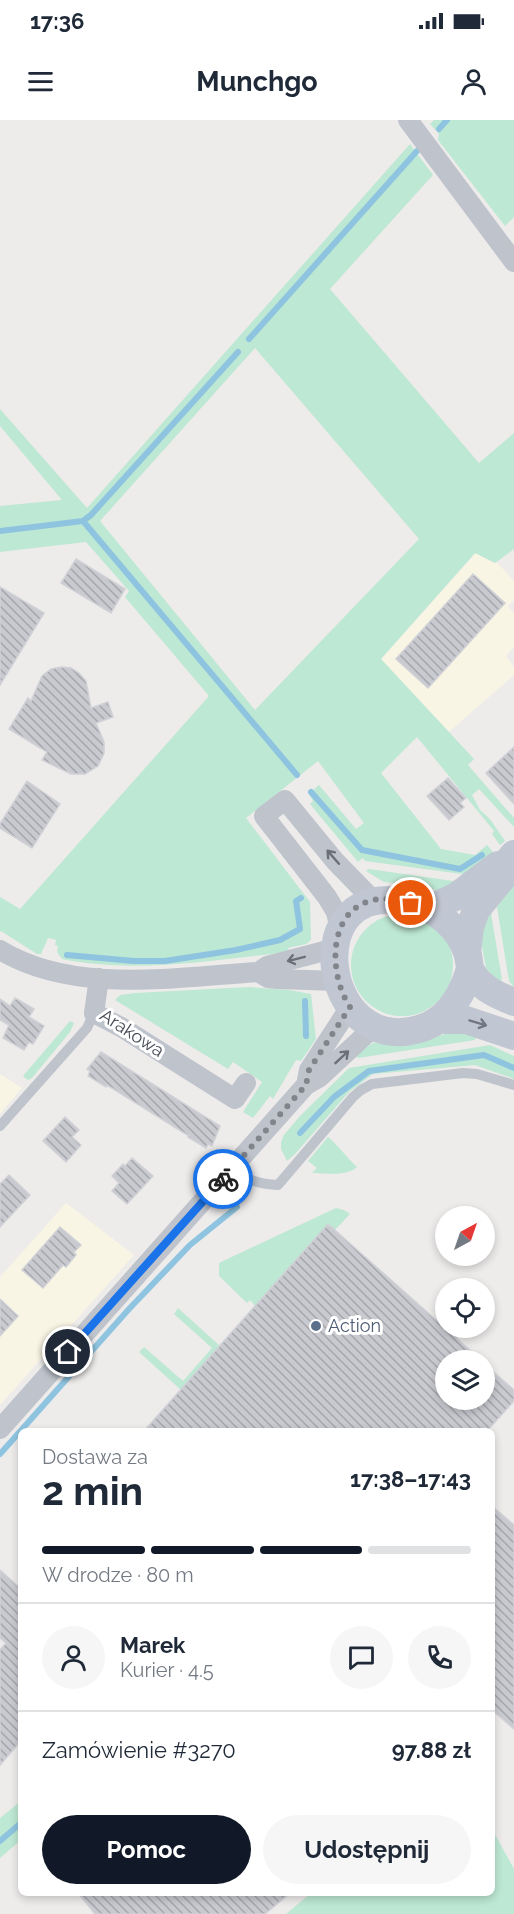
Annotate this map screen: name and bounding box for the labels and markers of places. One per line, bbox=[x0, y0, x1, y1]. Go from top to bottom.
pin bbox=[385, 877, 436, 928]
place label: Action bbox=[328, 1315, 381, 1336]
marker: Action bbox=[309, 1319, 323, 1333]
pin bbox=[42, 1326, 93, 1377]

